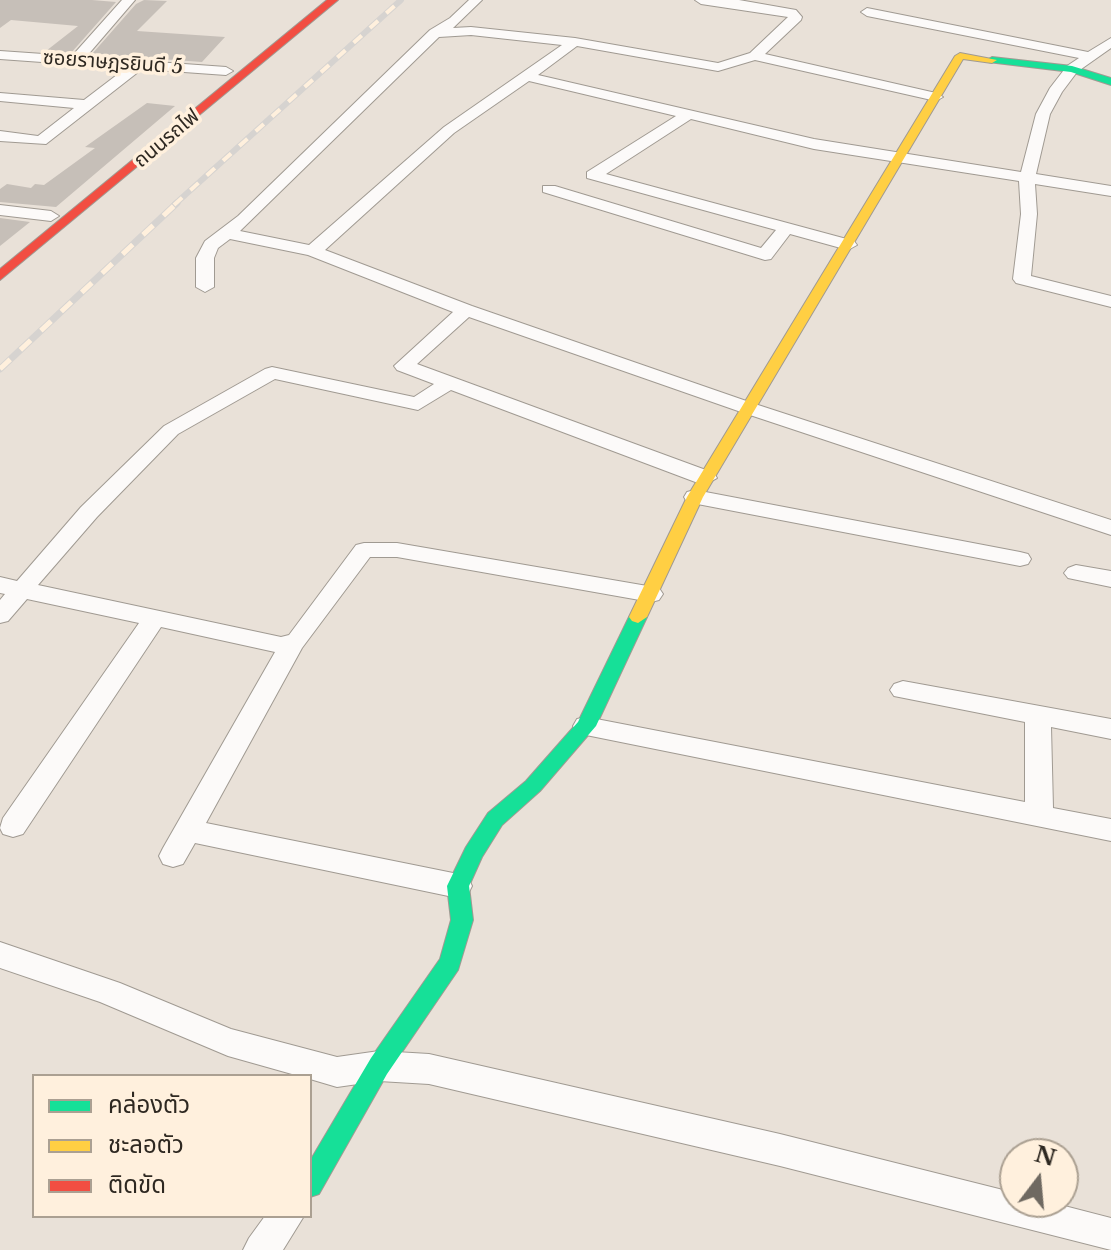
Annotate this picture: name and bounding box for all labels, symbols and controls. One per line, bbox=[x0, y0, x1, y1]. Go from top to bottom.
street label: ซอยราษฎรยินดี 5 bbox=[42, 46, 184, 80]
street label: ถนนรถไฟ bbox=[130, 105, 204, 173]
legend bbox=[32, 1074, 312, 1218]
text: คล่องตัว bbox=[108, 1090, 190, 1119]
text: ชะลอตัว bbox=[108, 1130, 184, 1159]
north arrow bbox=[999, 1138, 1079, 1218]
text: N bbox=[1032, 1141, 1059, 1172]
text: ติดขัด bbox=[108, 1170, 166, 1199]

